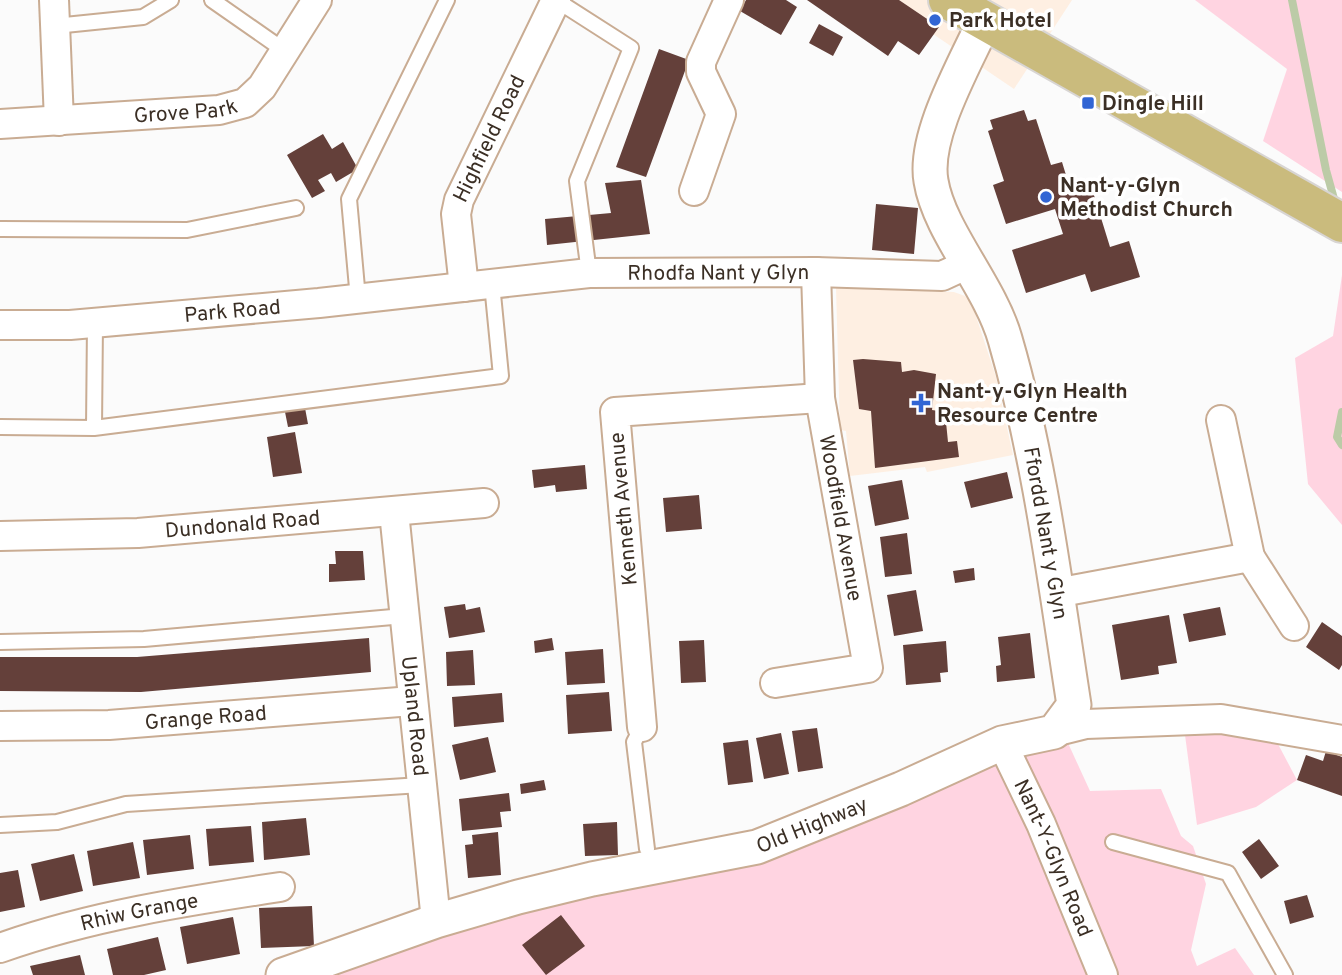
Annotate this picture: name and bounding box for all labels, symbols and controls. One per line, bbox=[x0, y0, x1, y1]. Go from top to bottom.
place label: Park Hotel bbox=[949, 8, 1052, 35]
marker: Park Hotel bbox=[927, 12, 943, 28]
street label: Highfield Road bbox=[448, 71, 532, 207]
place label: Dingle Hill bbox=[1102, 91, 1204, 118]
street label: Grove Park bbox=[133, 94, 241, 130]
marker: Dingle Hill bbox=[1080, 95, 1096, 111]
place label: Nant-y-Glyn Methodist Church bbox=[1060, 173, 1233, 224]
marker: Nant-y-Glyn Methodist Church bbox=[1038, 189, 1054, 205]
street label: Rhodfa Nant y Glyn bbox=[627, 260, 809, 288]
street label: Park Road bbox=[183, 294, 282, 330]
place label: Nant-y-Glyn Health Resource Centre bbox=[937, 379, 1128, 430]
marker: Nant-y-Glyn Health Resource Centre bbox=[911, 393, 931, 413]
street label: Kenneth Avenue bbox=[604, 431, 645, 587]
street label: Woodfield Avenue bbox=[812, 433, 867, 604]
street label: Ffordd Nant y Glyn bbox=[1016, 445, 1073, 622]
street label: Dundonald Road bbox=[164, 505, 321, 546]
street label: Upland Road bbox=[394, 655, 433, 778]
street label: Grange Road bbox=[144, 701, 268, 737]
street label: Nant-Y-Glyn Road bbox=[1007, 775, 1098, 941]
street label: Old Highway bbox=[753, 792, 872, 861]
street label: Rhiw Grange bbox=[78, 888, 200, 938]

